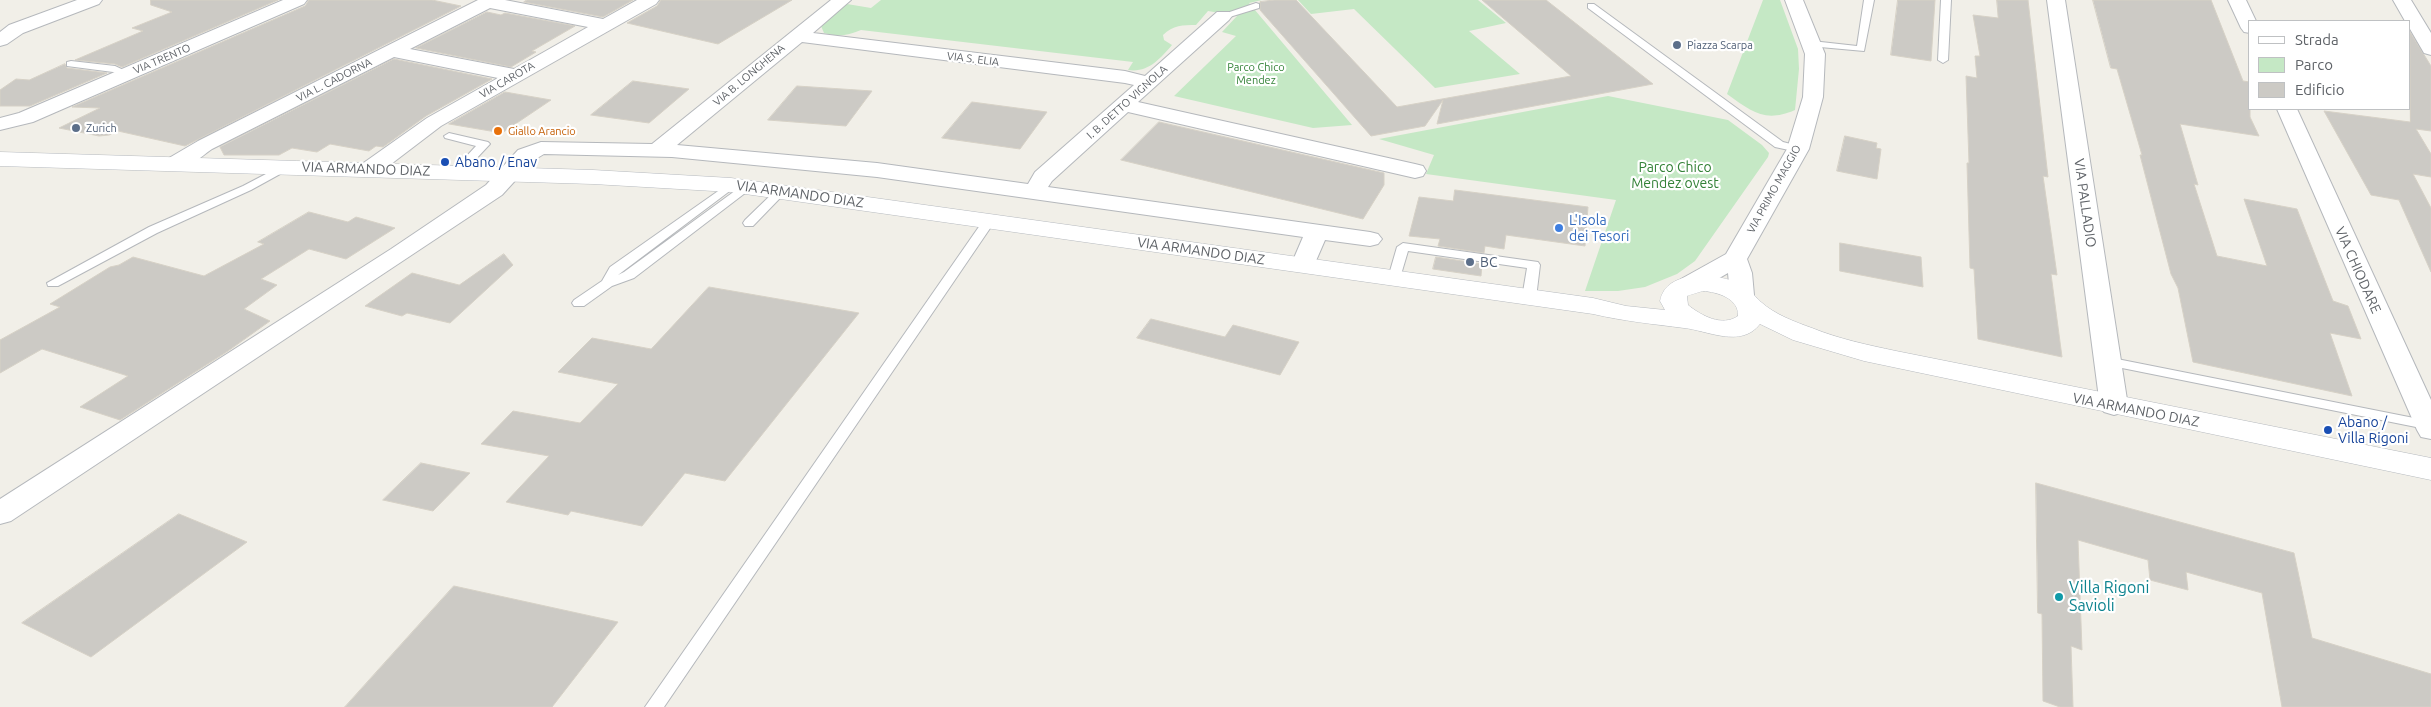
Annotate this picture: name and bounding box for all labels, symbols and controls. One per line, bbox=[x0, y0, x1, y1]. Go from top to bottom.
legend bbox=[2248, 20, 2411, 110]
text: Strada bbox=[2295, 31, 2339, 48]
place label: Piazza Scarpa bbox=[1687, 38, 1753, 52]
marker: Piazza Scarpa bbox=[1671, 39, 1683, 51]
street label: VIA TRENTO bbox=[131, 41, 193, 77]
street label: VIA B. LONGHENA bbox=[710, 41, 788, 109]
street label: VIA S. ELIA bbox=[946, 49, 1000, 69]
street label: VIA L. CADORNA bbox=[294, 55, 374, 105]
text: Parco bbox=[2295, 56, 2333, 73]
street label: VIA CAROTA bbox=[477, 59, 537, 101]
park label: Parco Chico Mendez bbox=[1227, 60, 1285, 86]
street label: I. B. DETTO VIGNOLA bbox=[1084, 62, 1170, 142]
text: Edificio bbox=[2295, 81, 2344, 98]
place label: Zurich bbox=[86, 121, 117, 135]
marker: Zurich bbox=[70, 122, 82, 134]
place label: Giallo Arancio bbox=[508, 124, 576, 138]
marker: Giallo Arancio bbox=[492, 125, 504, 137]
street label: VIA PRIMO MAGGIO bbox=[1744, 143, 1804, 235]
place label: Abano / Enav bbox=[455, 154, 537, 170]
marker: Abano / Enav bbox=[439, 156, 451, 168]
street label: VIA PALLADIO bbox=[2070, 157, 2100, 249]
street label: VIA ARMANDO DIAZ bbox=[301, 158, 431, 180]
park label: Parco Chico Mendez ovest bbox=[1631, 159, 1719, 192]
street label: VIA ARMANDO DIAZ bbox=[735, 177, 865, 211]
place label: L'Isola dei Tesori bbox=[1569, 212, 1629, 244]
marker: L'Isola dei Tesori bbox=[1553, 222, 1565, 234]
street label: VIA CHIODARE bbox=[2331, 224, 2385, 316]
street label: VIA ARMANDO DIAZ bbox=[1136, 234, 1266, 268]
place label: BC bbox=[1480, 254, 1497, 270]
marker: BC bbox=[1464, 256, 1476, 268]
street label: VIA ARMANDO DIAZ bbox=[2071, 389, 2201, 431]
place label: Abano / Villa Rigoni bbox=[2338, 414, 2408, 447]
marker: Abano / Villa Rigoni bbox=[2322, 424, 2334, 436]
place label: Villa Rigoni Savioli bbox=[2069, 578, 2149, 616]
marker: Villa Rigoni Savioli bbox=[2053, 591, 2065, 603]

